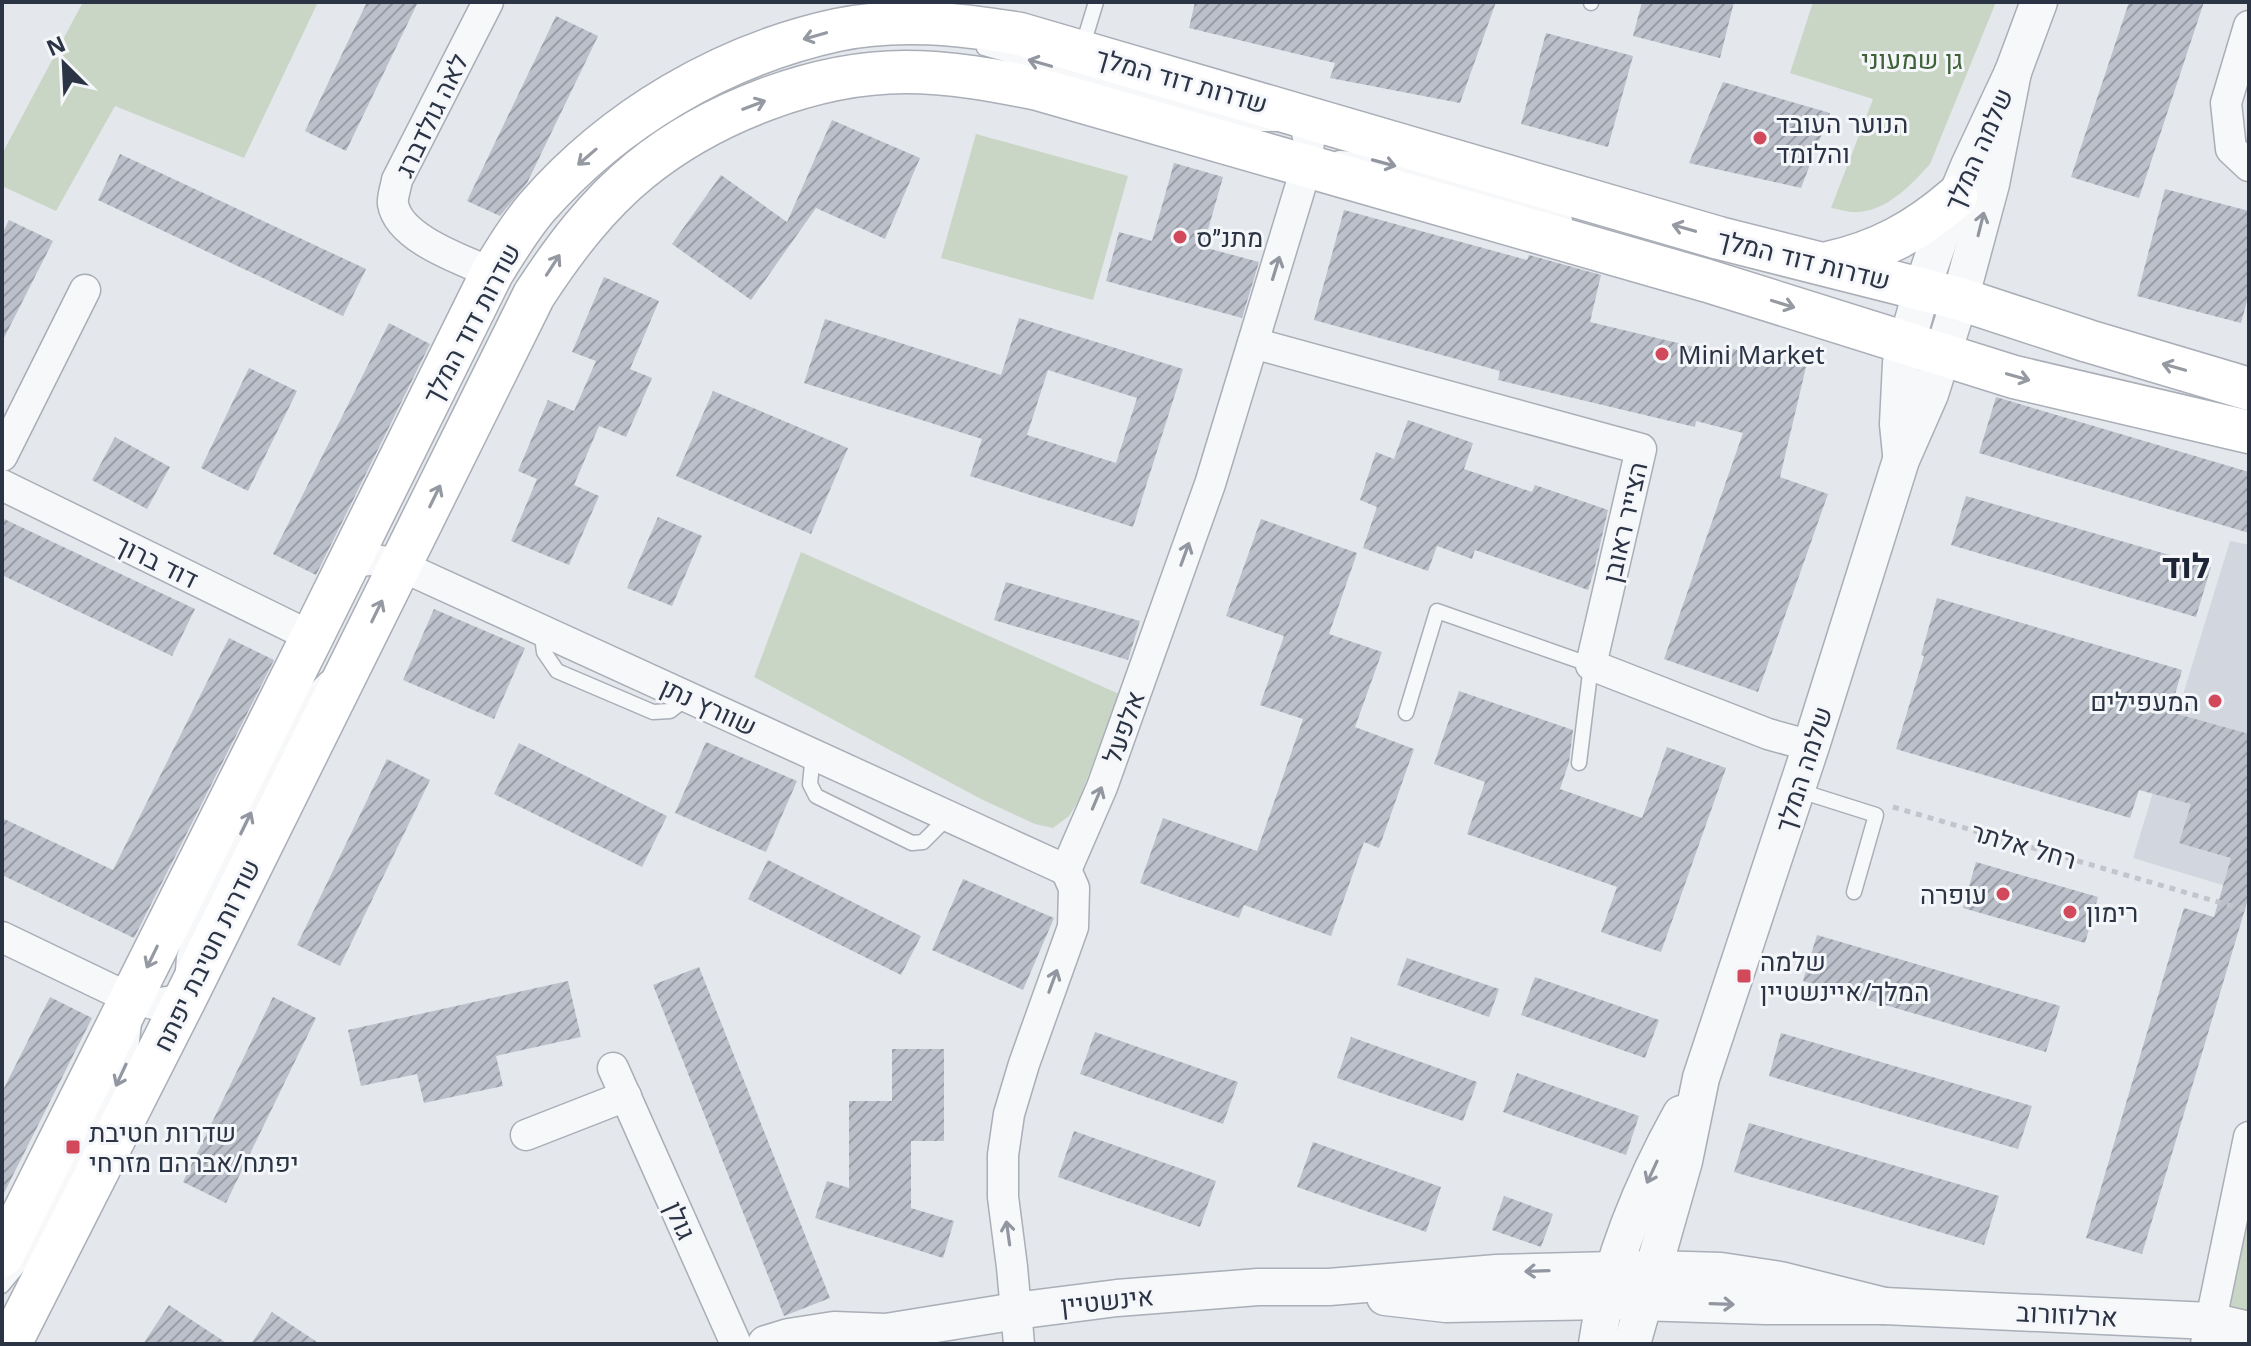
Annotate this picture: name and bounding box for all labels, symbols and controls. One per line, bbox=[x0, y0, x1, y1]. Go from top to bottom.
north arrow bbox=[24, 24, 104, 104]
text: N bbox=[41, 27, 70, 62]
one-way arrow bbox=[802, 29, 828, 44]
street label: שדרות דוד המלך bbox=[1092, 38, 1272, 122]
park label: גן שמעוני bbox=[1861, 41, 1963, 77]
street label: לאה גולדברג bbox=[386, 47, 476, 183]
one-way arrow bbox=[1027, 55, 1053, 70]
street label: שלמה המלך bbox=[1935, 82, 2021, 216]
one-way arrow bbox=[741, 97, 766, 111]
place label: הנוער העובד והלומד bbox=[1776, 105, 1908, 171]
marker: הנוער העובד והלומד bbox=[1751, 129, 1769, 147]
one-way arrow bbox=[578, 148, 598, 166]
one-way arrow bbox=[1370, 157, 1396, 172]
one-way arrow bbox=[1974, 212, 1989, 237]
place label: מתנ״ס bbox=[1196, 219, 1263, 255]
one-way arrow bbox=[1671, 220, 1697, 235]
street label: שדרות דוד המלך bbox=[1714, 220, 1894, 298]
marker: מתנ״ס bbox=[1171, 228, 1189, 246]
street label: שדרות דוד המלך bbox=[414, 236, 528, 410]
one-way arrow bbox=[545, 254, 562, 276]
one-way arrow bbox=[1269, 256, 1284, 282]
one-way arrow bbox=[1769, 297, 1795, 312]
place label: Mini Market bbox=[1678, 336, 1825, 372]
marker: Mini Market bbox=[1653, 345, 1671, 363]
one-way arrow bbox=[2162, 359, 2188, 374]
one-way arrow bbox=[2004, 370, 2030, 385]
street label: הצייר ראובן bbox=[1593, 458, 1655, 586]
one-way arrow bbox=[427, 484, 443, 508]
street label: דוד ברוך bbox=[109, 525, 205, 597]
one-way arrow bbox=[1179, 542, 1194, 567]
district label: לוד bbox=[2162, 542, 2210, 588]
one-way arrow bbox=[370, 599, 386, 623]
street label: שוורץ נתן bbox=[655, 668, 763, 744]
place label: המעפילים bbox=[2090, 683, 2199, 719]
street label: אלפעל bbox=[1093, 686, 1153, 768]
marker: המעפילים bbox=[2206, 692, 2224, 710]
street label: שלמה המלך bbox=[1766, 701, 1840, 837]
one-way arrow bbox=[1090, 786, 1105, 811]
one-way arrow bbox=[239, 811, 254, 835]
street label: רחל אלתר bbox=[1967, 813, 2081, 877]
street label: שדרות חטיבת יפתח bbox=[144, 853, 268, 1057]
place label: עופרה bbox=[1920, 876, 1987, 912]
marker: עופרה bbox=[1994, 885, 2012, 903]
place label: רימון bbox=[2086, 894, 2138, 930]
marker: רימון bbox=[2061, 903, 2079, 921]
place label: שלמה המלך/איינשטיין bbox=[1760, 943, 1929, 1009]
one-way arrow bbox=[144, 945, 159, 969]
marker: שלמה המלך/איינשטיין bbox=[1735, 967, 1753, 985]
one-way arrow bbox=[1047, 969, 1062, 994]
one-way arrow bbox=[113, 1062, 128, 1086]
place label: שדרות חטיבת יפתח/אברהם מזרחי bbox=[89, 1114, 299, 1180]
marker: שדרות חטיבת יפתח/אברהם מזרחי bbox=[64, 1138, 82, 1156]
one-way arrow bbox=[1644, 1159, 1659, 1183]
street label: גולן bbox=[657, 1195, 705, 1245]
one-way arrow bbox=[1000, 1221, 1015, 1246]
one-way arrow bbox=[1524, 1264, 1551, 1279]
street label: אינשטיין bbox=[1058, 1277, 1156, 1323]
street label: ארלוזורוב bbox=[2015, 1293, 2119, 1335]
one-way arrow bbox=[1708, 1297, 1735, 1312]

